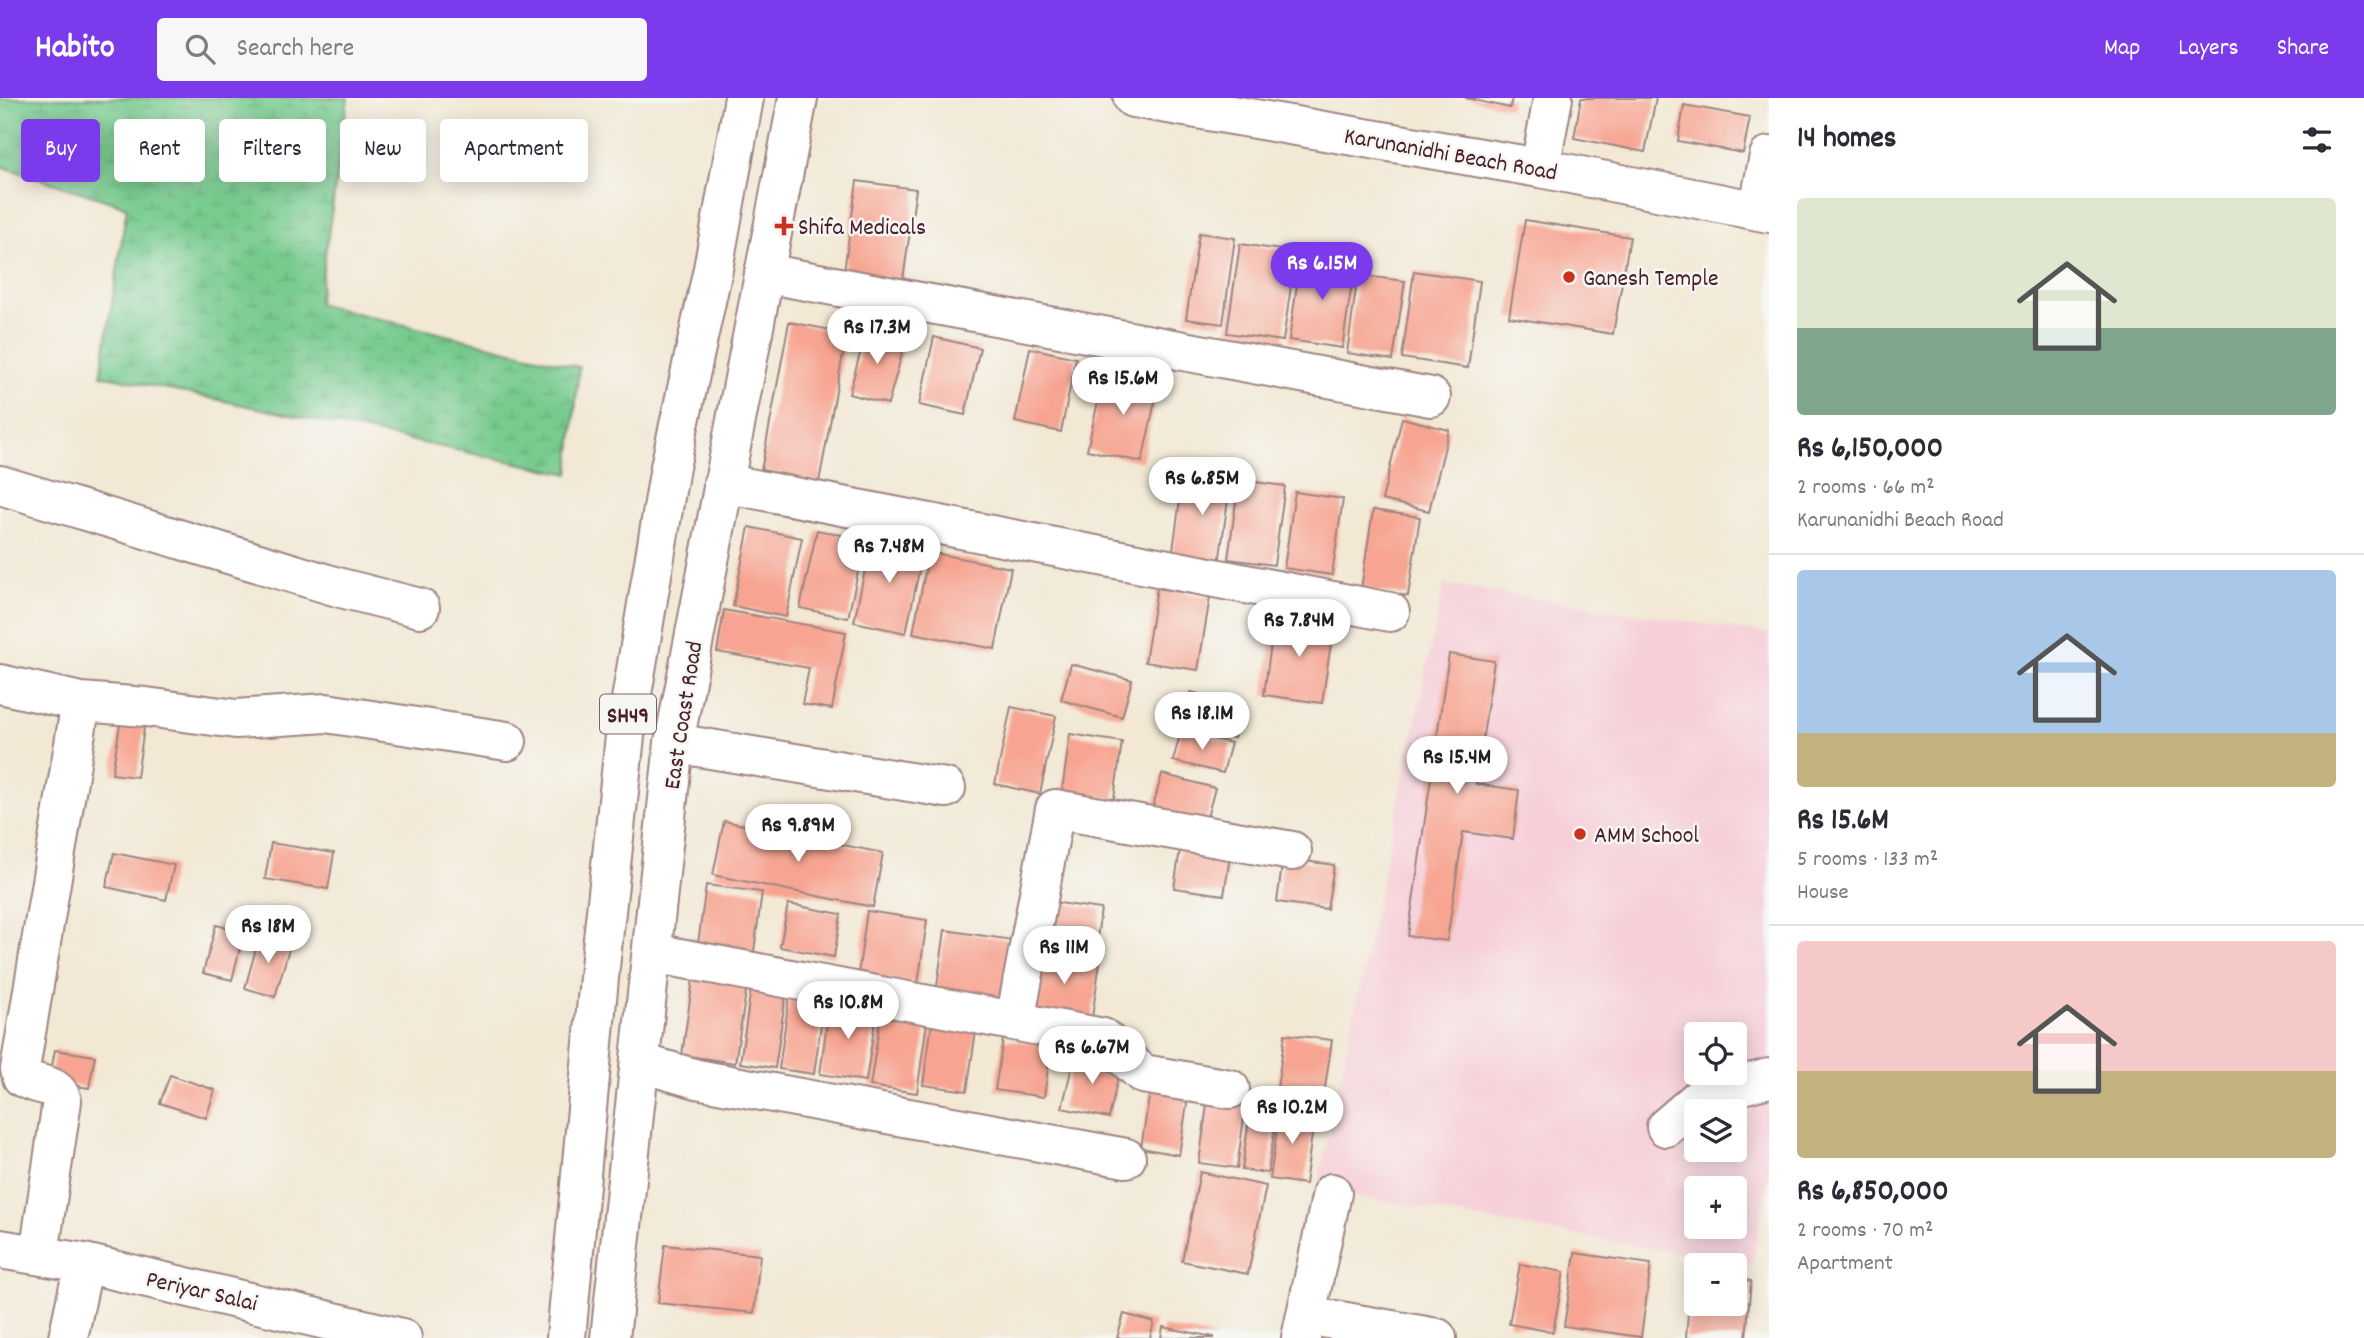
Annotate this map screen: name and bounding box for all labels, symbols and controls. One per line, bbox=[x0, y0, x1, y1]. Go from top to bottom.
search box bbox=[157, 18, 647, 81]
text: Habito bbox=[35, 26, 115, 73]
icon: search bbox=[181, 30, 219, 68]
text: Search here bbox=[237, 31, 354, 68]
text: Map bbox=[2104, 32, 2140, 66]
text: Layers bbox=[2178, 32, 2239, 66]
text: Share bbox=[2277, 32, 2329, 66]
chip: Buy bbox=[21, 119, 100, 182]
chip: Rent bbox=[114, 119, 205, 182]
chip: Filters bbox=[219, 119, 326, 182]
chip: New bbox=[340, 119, 426, 182]
chip: Apartment bbox=[440, 119, 588, 182]
text: 14 homes bbox=[1797, 119, 1896, 162]
street label: Karunanidhi Beach Road bbox=[1341, 120, 1560, 191]
icon: filters bbox=[2298, 121, 2336, 159]
place label: Shifa Medicals bbox=[798, 212, 926, 246]
marker: Shifa Medicals bbox=[776, 218, 792, 234]
pin: Rs 6.15M bbox=[1250, 242, 1394, 302]
icon: home bbox=[2004, 243, 2130, 369]
text: Rs 6.15M bbox=[1287, 248, 1357, 281]
place label: Ganesh Temple bbox=[1583, 263, 1719, 297]
marker: Ganesh Temple bbox=[1561, 269, 1577, 285]
pin: Rs 17.3M bbox=[805, 306, 949, 366]
text: Rs 17.3M bbox=[843, 312, 911, 345]
pin: Rs 15.6M bbox=[1051, 358, 1195, 417]
text: Rs 15.6M bbox=[1088, 363, 1158, 396]
text: Rs 6,150,000 bbox=[1797, 429, 1943, 472]
pin: Rs 6.85M bbox=[1130, 458, 1274, 517]
text: Rs 6.85M bbox=[1165, 463, 1239, 496]
text: 2 rooms · 66 m² bbox=[1797, 472, 1935, 505]
text: Karunanidhi Beach Road bbox=[1797, 505, 2004, 538]
pin: Rs 7.48M bbox=[817, 526, 961, 585]
text: Rs 7.48M bbox=[853, 531, 925, 564]
pin: Rs 7.84M bbox=[1227, 600, 1371, 659]
text: Rs 7.84M bbox=[1263, 605, 1335, 638]
icon: home bbox=[2004, 615, 2130, 741]
street label: East Coast Road bbox=[656, 639, 713, 792]
pin: Rs 18.1M bbox=[1130, 692, 1274, 752]
road number: SH49 bbox=[600, 694, 656, 734]
text: Rs 18.1M bbox=[1171, 698, 1233, 731]
pin: Rs 15.4M bbox=[1385, 736, 1529, 796]
text: Rs 15.4M bbox=[1423, 742, 1491, 775]
text: Rs 15.6M bbox=[1797, 801, 1889, 844]
pin: Rs 9.89M bbox=[726, 804, 870, 864]
text: Rs 9.89M bbox=[761, 810, 835, 843]
place label: AMM School bbox=[1594, 820, 1699, 854]
marker: AMM School bbox=[1572, 826, 1588, 842]
text: 5 rooms · 133 m² bbox=[1797, 844, 1938, 877]
text: House bbox=[1797, 877, 1849, 910]
pin: Rs 18M bbox=[211, 906, 325, 965]
text: Rs 18M bbox=[241, 911, 295, 944]
pin: Rs 11M bbox=[1007, 926, 1121, 986]
text: Rs 11M bbox=[1039, 932, 1089, 965]
pin: Rs 10.8M bbox=[776, 982, 920, 1041]
icon: home bbox=[2004, 986, 2130, 1112]
text: Rs 10.8M bbox=[813, 987, 883, 1020]
map controls bbox=[1684, 1022, 1747, 1316]
button: locate bbox=[1684, 1022, 1747, 1085]
pin: Rs 6.67M bbox=[1020, 1026, 1164, 1086]
text: Rs 6.67M bbox=[1055, 1032, 1129, 1065]
pin: Rs 10.2M bbox=[1220, 1086, 1364, 1146]
text: Rs 10.2M bbox=[1256, 1092, 1328, 1125]
button: layers bbox=[1684, 1099, 1747, 1162]
text: Rs 6,850,000 bbox=[1797, 1172, 1949, 1215]
button: + bbox=[1684, 1176, 1747, 1239]
text: 2 rooms · 70 m² bbox=[1797, 1215, 1933, 1248]
text: Apartment bbox=[1797, 1248, 1893, 1281]
button: − bbox=[1684, 1253, 1747, 1316]
street label: Periyar Salai bbox=[142, 1264, 260, 1322]

